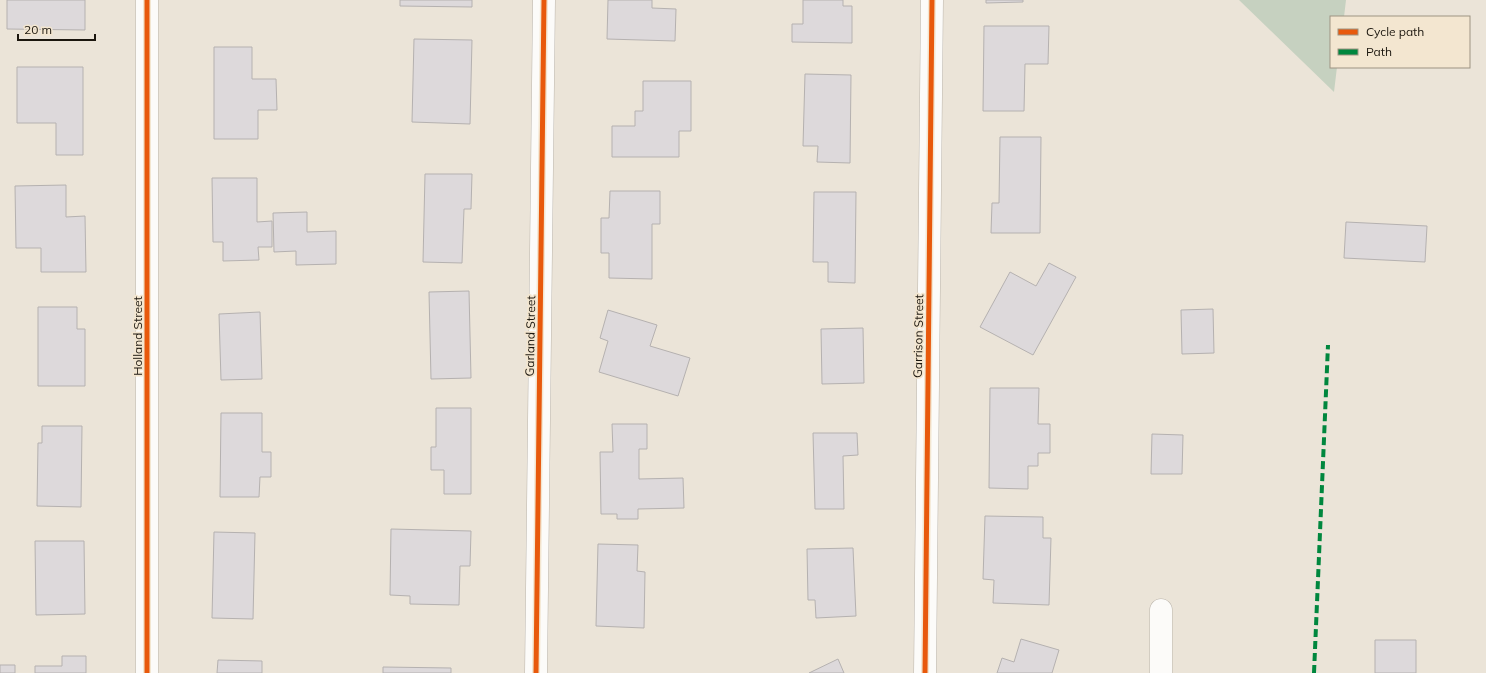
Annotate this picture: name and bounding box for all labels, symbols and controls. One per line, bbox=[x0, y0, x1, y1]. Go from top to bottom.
scale bar bbox=[18, 16, 95, 42]
legend bbox=[1330, 16, 1470, 68]
text: 20 m bbox=[24, 22, 52, 37]
text: Cycle path bbox=[1366, 24, 1424, 39]
text: Path bbox=[1366, 44, 1392, 59]
street label: Garrison Street bbox=[910, 294, 926, 378]
street label: Garland Street bbox=[522, 295, 538, 377]
street label: Holland Street bbox=[130, 296, 145, 376]

